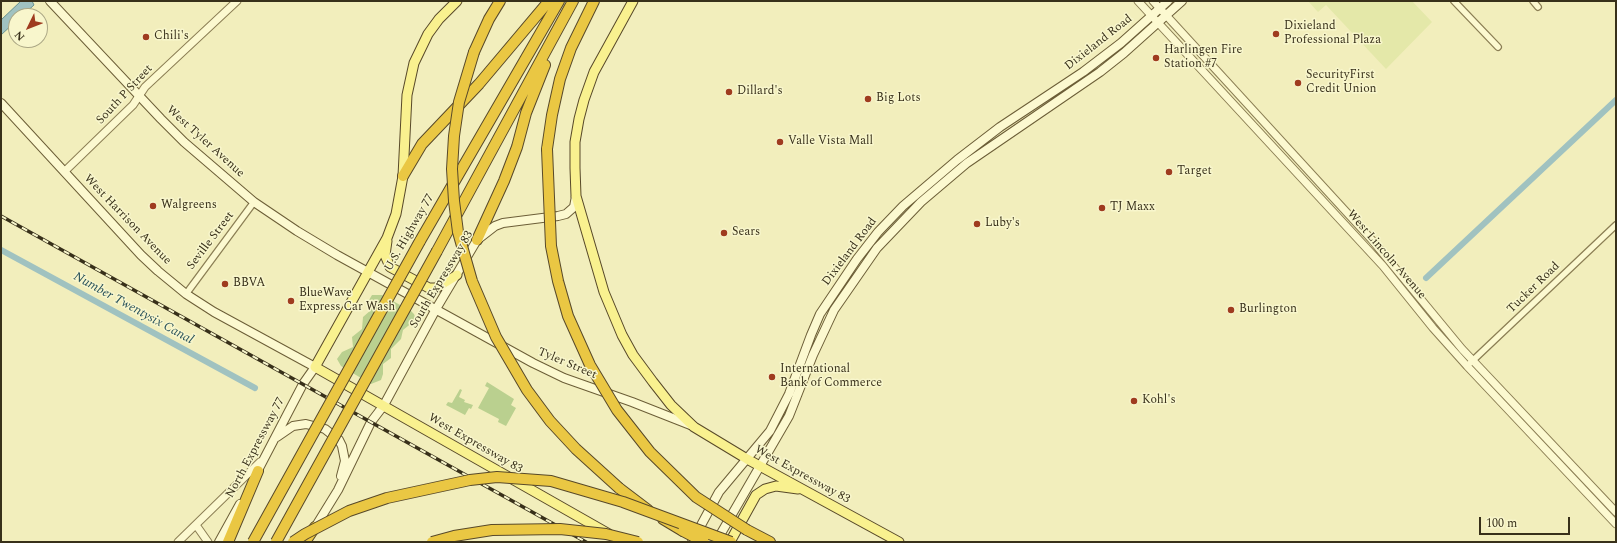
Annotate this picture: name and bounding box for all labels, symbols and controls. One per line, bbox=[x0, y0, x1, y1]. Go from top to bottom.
north arrow bbox=[8, 8, 48, 48]
street label: Dixieland Road bbox=[1062, 12, 1136, 74]
place label: Dixieland Professional Plaza bbox=[1284, 20, 1381, 48]
text: N bbox=[10, 27, 29, 45]
marker: Dixieland Professional Plaza bbox=[1271, 29, 1281, 39]
place label: Chili's bbox=[154, 30, 189, 44]
marker: Chili's bbox=[141, 32, 151, 42]
place label: Harlingen Fire Station #7 bbox=[1164, 44, 1242, 72]
marker: Harlingen Fire Station #7 bbox=[1151, 53, 1161, 63]
street label: South P Street bbox=[94, 62, 156, 128]
place label: SecurityFirst Credit Union bbox=[1306, 69, 1377, 97]
marker: SecurityFirst Credit Union bbox=[1293, 78, 1303, 88]
place label: Dillard's bbox=[737, 85, 783, 99]
marker: Dillard's bbox=[724, 87, 734, 97]
place label: Big Lots bbox=[876, 92, 921, 106]
marker: Big Lots bbox=[863, 94, 873, 104]
street label: West Tyler Avenue bbox=[163, 103, 247, 181]
place label: Valle Vista Mall bbox=[788, 135, 873, 149]
marker: Valle Vista Mall bbox=[775, 137, 785, 147]
place label: Target bbox=[1177, 165, 1212, 179]
marker: Target bbox=[1164, 167, 1174, 177]
street label: West Harrison Avenue bbox=[80, 172, 174, 268]
street label: U.S. Highway 77 bbox=[382, 192, 438, 274]
place label: Walgreens bbox=[161, 199, 217, 213]
marker: Walgreens bbox=[148, 201, 158, 211]
place label: TJ Maxx bbox=[1110, 201, 1155, 215]
marker: TJ Maxx bbox=[1097, 203, 1107, 213]
street label: West Lincoln Avenue bbox=[1343, 208, 1429, 302]
street label: Seville Street bbox=[184, 209, 238, 273]
street label: Dixieland Road bbox=[820, 215, 880, 289]
place label: Luby's bbox=[985, 217, 1020, 231]
marker: Luby's bbox=[972, 219, 982, 229]
place label: Sears bbox=[732, 226, 760, 240]
marker: Sears bbox=[719, 228, 729, 238]
street label: South Expressway 83 bbox=[407, 229, 477, 331]
street label: Tucker Road bbox=[1505, 259, 1563, 317]
water label: Number Twentysix Canal bbox=[70, 270, 196, 348]
place label: BBVA bbox=[233, 277, 265, 291]
marker: BBVA bbox=[220, 279, 230, 289]
place label: BlueWave Express Car Wash bbox=[299, 287, 395, 315]
marker: BlueWave Express Car Wash bbox=[286, 296, 296, 306]
place label: Burlington bbox=[1239, 303, 1297, 317]
marker: Burlington bbox=[1226, 305, 1236, 315]
street label: Tyler Street bbox=[535, 345, 599, 383]
place label: International Bank of Commerce bbox=[780, 363, 882, 391]
marker: International Bank of Commerce bbox=[767, 372, 777, 382]
place label: Kohl's bbox=[1142, 394, 1176, 408]
street label: North Expressway 77 bbox=[223, 395, 289, 501]
marker: Kohl's bbox=[1129, 396, 1139, 406]
street label: West Expressway 83 bbox=[425, 411, 525, 477]
street label: West Expressway 83 bbox=[752, 443, 852, 507]
scale bar bbox=[1481, 509, 1572, 535]
text: 100 m bbox=[1486, 514, 1517, 533]

